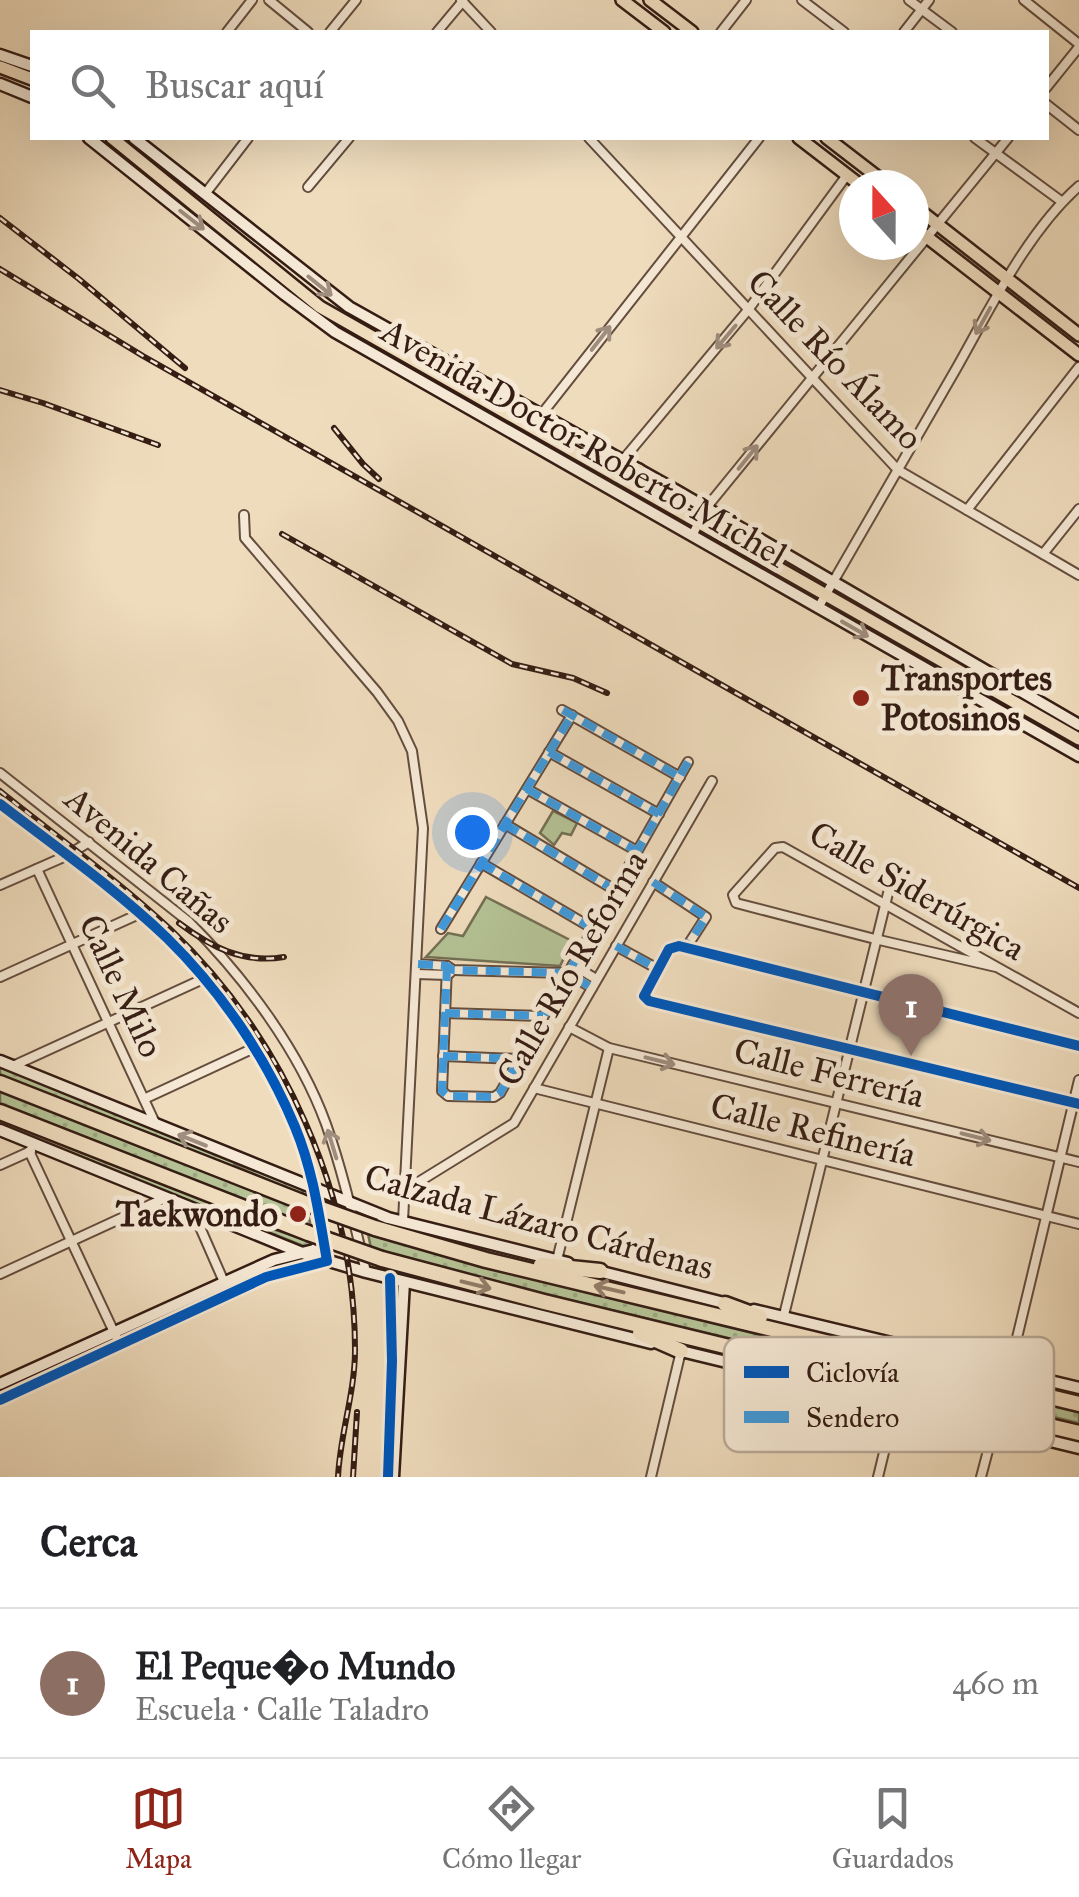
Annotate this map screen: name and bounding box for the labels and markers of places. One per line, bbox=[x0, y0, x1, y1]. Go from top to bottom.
place label: Transportes Potosinos bbox=[881, 657, 1052, 740]
marker: Transportes Potosinos bbox=[850, 687, 872, 709]
pin: 1 bbox=[878, 974, 944, 1056]
place label: Taekwondo bbox=[116, 1193, 278, 1236]
marker: Taekwondo bbox=[287, 1203, 309, 1225]

